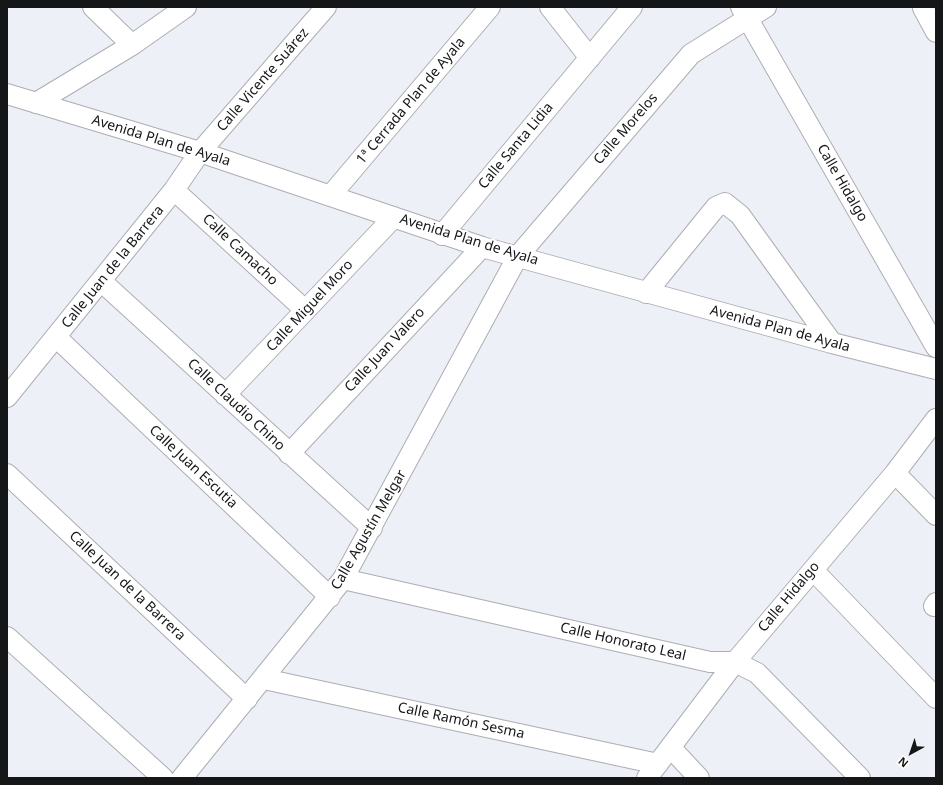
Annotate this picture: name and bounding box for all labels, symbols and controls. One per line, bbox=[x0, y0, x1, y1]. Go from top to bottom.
street label: Calle Vicente Suárez bbox=[214, 25, 312, 135]
street label: 1ª Cerrada Plan de Ayala bbox=[353, 34, 469, 168]
street label: Calle Morelos bbox=[591, 90, 661, 168]
street label: Calle Santa Lidia bbox=[475, 100, 557, 192]
street label: Avenida Plan de Ayala bbox=[90, 112, 232, 170]
street label: Calle Hidalgo bbox=[813, 141, 871, 225]
street label: Calle Juan de la Barrera bbox=[58, 202, 168, 332]
street label: Calle Camacho bbox=[199, 211, 281, 289]
street label: Avenida Plan de Ayala bbox=[398, 211, 540, 269]
street label: Calle Miguel Moro bbox=[263, 257, 357, 355]
street label: Avenida Plan de Ayala bbox=[708, 302, 852, 356]
street label: Calle Juan Valero bbox=[342, 304, 428, 396]
street label: Calle Claudio Chino bbox=[184, 356, 288, 454]
street label: Calle Juan Escutia bbox=[145, 422, 241, 512]
street label: Calle Agustín Melgar bbox=[328, 467, 410, 593]
street label: Calle Juan de la Barrera bbox=[65, 528, 189, 644]
street label: Calle Hidalgo bbox=[755, 558, 823, 636]
street label: Calle Honorato Leal bbox=[558, 619, 688, 665]
street label: Calle Ramón Sesma bbox=[396, 699, 526, 743]
north arrow bbox=[891, 733, 931, 773]
text: N bbox=[895, 754, 911, 771]

